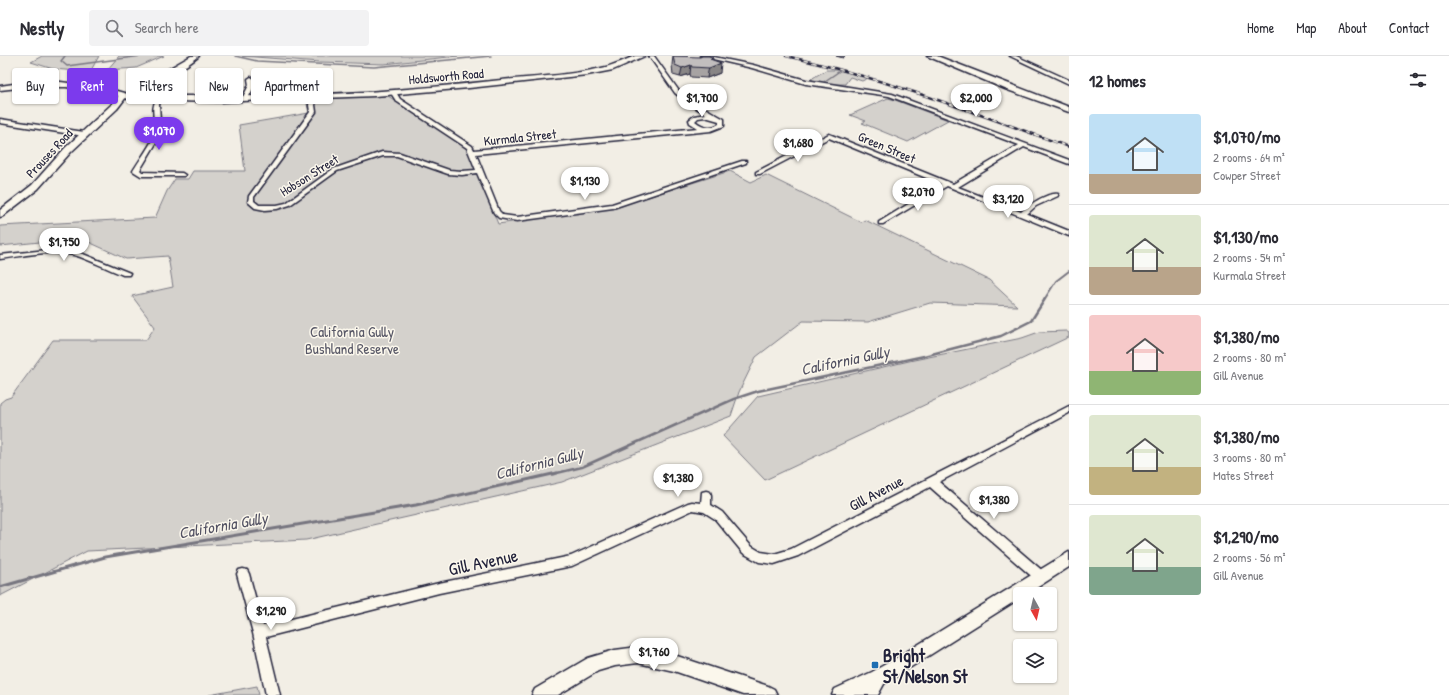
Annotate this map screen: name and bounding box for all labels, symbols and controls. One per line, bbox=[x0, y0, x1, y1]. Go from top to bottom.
search box bbox=[89, 10, 369, 46]
text: Nestly bbox=[20, 15, 65, 41]
icon: search bbox=[103, 17, 125, 39]
text: Search here bbox=[135, 17, 199, 38]
text: Home bbox=[1247, 18, 1274, 37]
text: Map bbox=[1296, 18, 1316, 37]
text: About bbox=[1338, 18, 1367, 37]
text: Contact bbox=[1389, 18, 1429, 37]
street label: Holdsworth Road bbox=[408, 64, 484, 88]
chip: Buy bbox=[12, 68, 59, 104]
chip: Rent bbox=[67, 68, 118, 104]
chip: Filters bbox=[126, 68, 187, 104]
chip: New bbox=[195, 68, 243, 104]
chip: Apartment bbox=[251, 68, 333, 104]
text: 12 homes bbox=[1089, 69, 1146, 92]
icon: filters bbox=[1407, 69, 1429, 91]
pin: $1,700 bbox=[669, 84, 735, 118]
pin: $2,000 bbox=[943, 84, 1009, 118]
text: $1,700 bbox=[686, 88, 718, 106]
text: $2,000 bbox=[960, 88, 992, 106]
pin: $1,070 bbox=[126, 117, 192, 151]
text: $1,070 bbox=[143, 121, 175, 139]
street label: Prouses Road bbox=[22, 124, 76, 182]
street label: Kurmala Street bbox=[483, 124, 558, 150]
text: $1,070/mo bbox=[1213, 125, 1280, 148]
street label: Green Street bbox=[856, 127, 919, 167]
pin: $1,680 bbox=[765, 129, 831, 163]
icon: home bbox=[1121, 130, 1169, 178]
text: $1,680 bbox=[783, 133, 813, 151]
text: 2 rooms · 64 m² bbox=[1213, 148, 1285, 166]
street label: Hobson Street bbox=[276, 150, 342, 200]
text: Cowper Street bbox=[1213, 166, 1280, 184]
pin: $1,130 bbox=[552, 167, 618, 201]
text: $1,130 bbox=[570, 171, 600, 189]
pin: $2,070 bbox=[885, 178, 951, 212]
text: $2,070 bbox=[901, 182, 935, 200]
pin: $3,120 bbox=[975, 185, 1041, 219]
text: $3,120 bbox=[992, 189, 1024, 207]
text: $1,130/mo bbox=[1213, 225, 1278, 248]
pin: $1,750 bbox=[31, 228, 97, 262]
icon: home bbox=[1121, 231, 1169, 279]
text: $1,750 bbox=[48, 232, 80, 250]
text: 2 rooms · 54 m² bbox=[1213, 248, 1285, 266]
text: Kurmala Street bbox=[1213, 266, 1286, 284]
park label: California Gully Bushland Reserve bbox=[305, 321, 399, 359]
text: $1,380/mo bbox=[1213, 325, 1279, 348]
icon: home bbox=[1121, 331, 1169, 379]
water label: California Gully bbox=[799, 339, 893, 380]
text: 2 rooms · 80 m² bbox=[1213, 348, 1286, 366]
text: Gill Avenue bbox=[1213, 366, 1264, 384]
text: $1,380/mo bbox=[1213, 425, 1279, 448]
icon: home bbox=[1121, 431, 1169, 479]
water label: California Gully bbox=[493, 441, 587, 485]
text: 3 rooms · 80 m² bbox=[1213, 448, 1286, 466]
pin: $1,380 bbox=[645, 464, 711, 498]
text: Mates Street bbox=[1213, 466, 1274, 484]
text: $1,380 bbox=[662, 468, 694, 486]
street label: Gill Avenue bbox=[845, 470, 907, 516]
pin: $1,380 bbox=[961, 486, 1027, 520]
text: $1,380 bbox=[978, 490, 1010, 508]
water label: California Gully bbox=[177, 506, 271, 544]
text: $1,290/mo bbox=[1213, 525, 1279, 548]
icon: home bbox=[1121, 531, 1169, 579]
street label: Gill Avenue bbox=[446, 542, 520, 582]
text: 2 rooms · 56 m² bbox=[1213, 548, 1286, 566]
text: Gill Avenue bbox=[1213, 566, 1264, 584]
north arrow bbox=[1013, 587, 1057, 631]
map controls bbox=[1013, 587, 1057, 683]
pin: $1,290 bbox=[238, 597, 304, 631]
text: $1,290 bbox=[256, 601, 286, 619]
pin: $1,760 bbox=[621, 638, 687, 672]
button: layers bbox=[1013, 639, 1057, 683]
text: $1,760 bbox=[638, 642, 670, 660]
place label: Bright St/Nelson St bbox=[883, 643, 968, 689]
marker: Bright St/Nelson St bbox=[870, 660, 880, 670]

